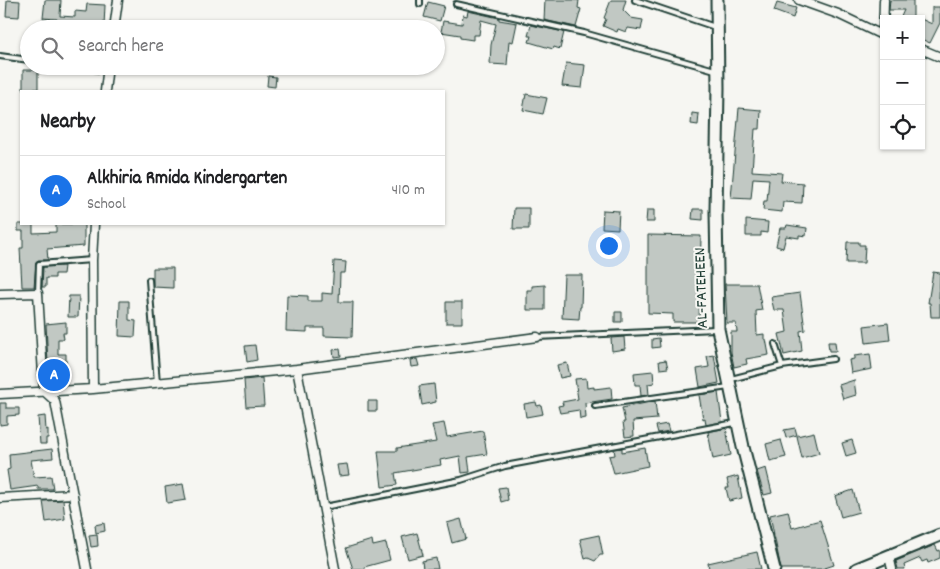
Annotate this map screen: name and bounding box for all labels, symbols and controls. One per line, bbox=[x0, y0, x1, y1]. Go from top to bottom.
map controls bbox=[880, 15, 925, 150]
button: + bbox=[880, 15, 925, 60]
search box bbox=[20, 20, 445, 75]
icon: search bbox=[38, 34, 66, 62]
text: Search here bbox=[78, 34, 164, 61]
button: − bbox=[880, 60, 925, 105]
button: locate bbox=[880, 105, 925, 150]
text: Nearby bbox=[40, 108, 95, 138]
text: Alkhiria Rmida Kindergarten bbox=[87, 166, 287, 193]
text: A bbox=[52, 179, 60, 202]
text: 410 m bbox=[391, 179, 425, 202]
text: School bbox=[87, 193, 126, 216]
your location bbox=[596, 233, 622, 259]
street label: AL-FATEHEEN bbox=[689, 247, 715, 329]
pin: A bbox=[38, 356, 70, 394]

